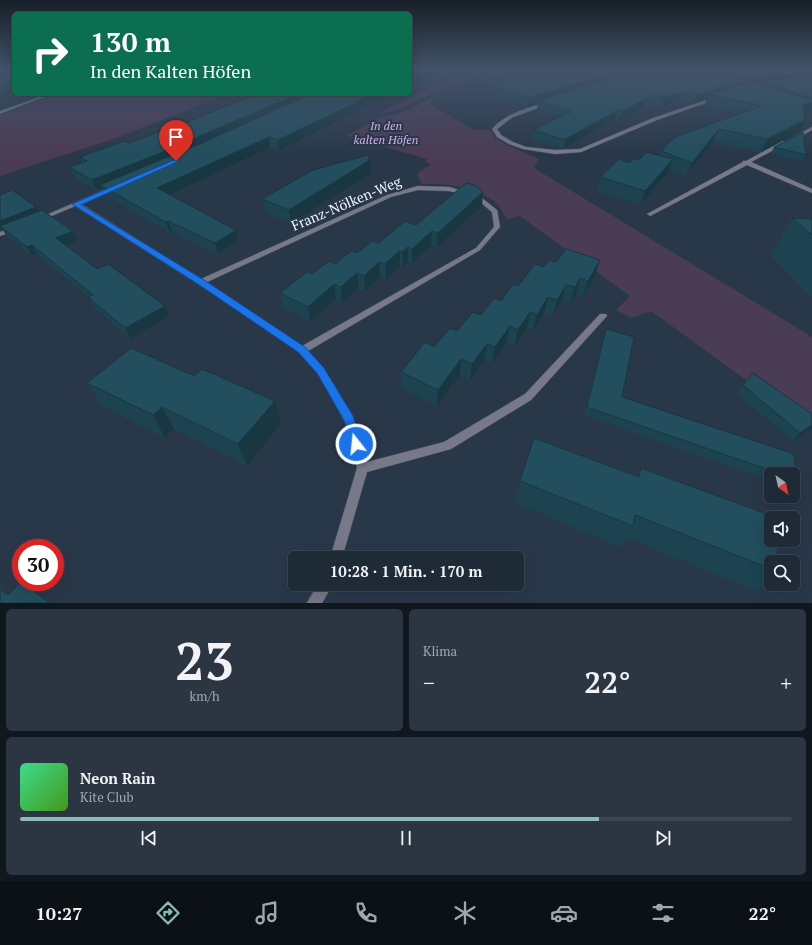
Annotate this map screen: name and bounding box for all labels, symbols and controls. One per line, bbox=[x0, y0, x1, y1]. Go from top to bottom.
text: 130 m bbox=[90, 23, 171, 60]
icon: right bbox=[24, 28, 76, 80]
text: In den Kalten Höfen bbox=[90, 59, 251, 83]
park label: In den kalten Höfen bbox=[354, 118, 418, 147]
pin bbox=[159, 120, 193, 161]
icon: arrive bbox=[165, 126, 187, 148]
street label: Franz-Nölken-Weg bbox=[288, 171, 404, 235]
position arrow bbox=[335, 423, 377, 465]
north arrow bbox=[764, 467, 800, 503]
map controls bbox=[764, 467, 800, 591]
button: sound bbox=[764, 511, 800, 547]
speed limit sign: 30 bbox=[12, 539, 64, 591]
button: search bbox=[764, 555, 800, 591]
text: 10:28 · 1 Min. · 170 m bbox=[330, 561, 482, 581]
text: 23 bbox=[175, 626, 234, 695]
text: Klima bbox=[423, 642, 457, 660]
text: 22° bbox=[584, 662, 631, 702]
text: − bbox=[423, 668, 435, 697]
text: + bbox=[780, 668, 792, 697]
text: km/h bbox=[189, 687, 220, 705]
text: Neon Rain bbox=[80, 768, 156, 788]
text: Kite Club bbox=[80, 788, 134, 806]
icon: previous bbox=[138, 827, 160, 849]
icon: pause bbox=[395, 827, 417, 849]
icon: next bbox=[652, 827, 674, 849]
icon: directions bbox=[154, 899, 182, 927]
icon: music bbox=[253, 899, 281, 927]
icon: phone bbox=[352, 899, 380, 927]
icon: climate bbox=[451, 899, 479, 927]
icon: car bbox=[550, 899, 578, 927]
icon: filters bbox=[649, 899, 677, 927]
text: 10:27 bbox=[36, 901, 82, 925]
text: 22° bbox=[749, 901, 776, 925]

